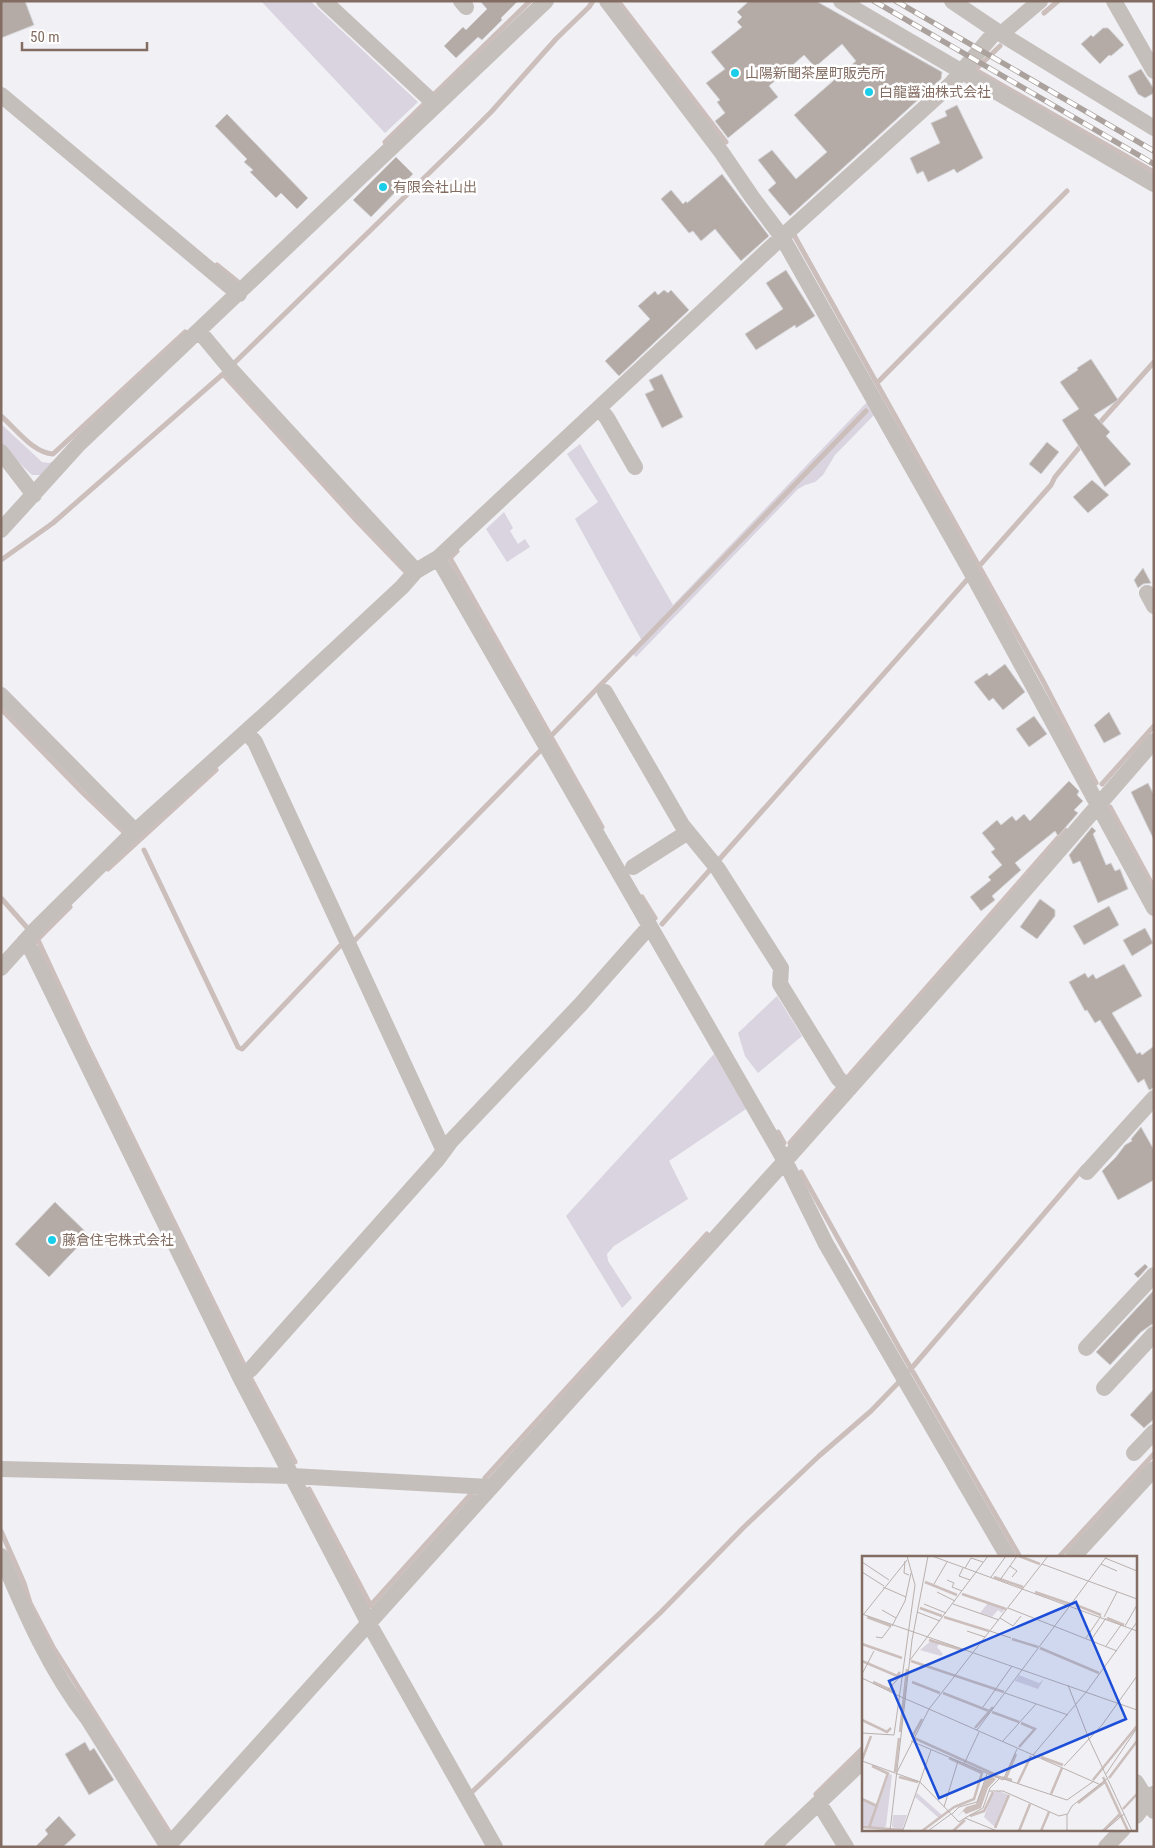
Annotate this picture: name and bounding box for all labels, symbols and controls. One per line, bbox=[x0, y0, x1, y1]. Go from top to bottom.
scale bar bbox=[22, 20, 148, 52]
text: 50 m bbox=[30, 28, 60, 46]
place label: 山陽新聞茶屋町販売所 bbox=[745, 65, 885, 81]
marker: 山陽新聞茶屋町販売所 bbox=[729, 67, 741, 79]
place label: 白龍醤油株式会社 bbox=[879, 84, 991, 100]
marker: 白龍醤油株式会社 bbox=[863, 86, 875, 98]
place label: 有限会社山出 bbox=[393, 179, 477, 195]
marker: 有限会社山出 bbox=[377, 181, 389, 193]
place label: 藤倉住宅株式会社 bbox=[62, 1232, 174, 1248]
marker: 藤倉住宅株式会社 bbox=[46, 1234, 58, 1246]
inset map bbox=[862, 1556, 1138, 1830]

